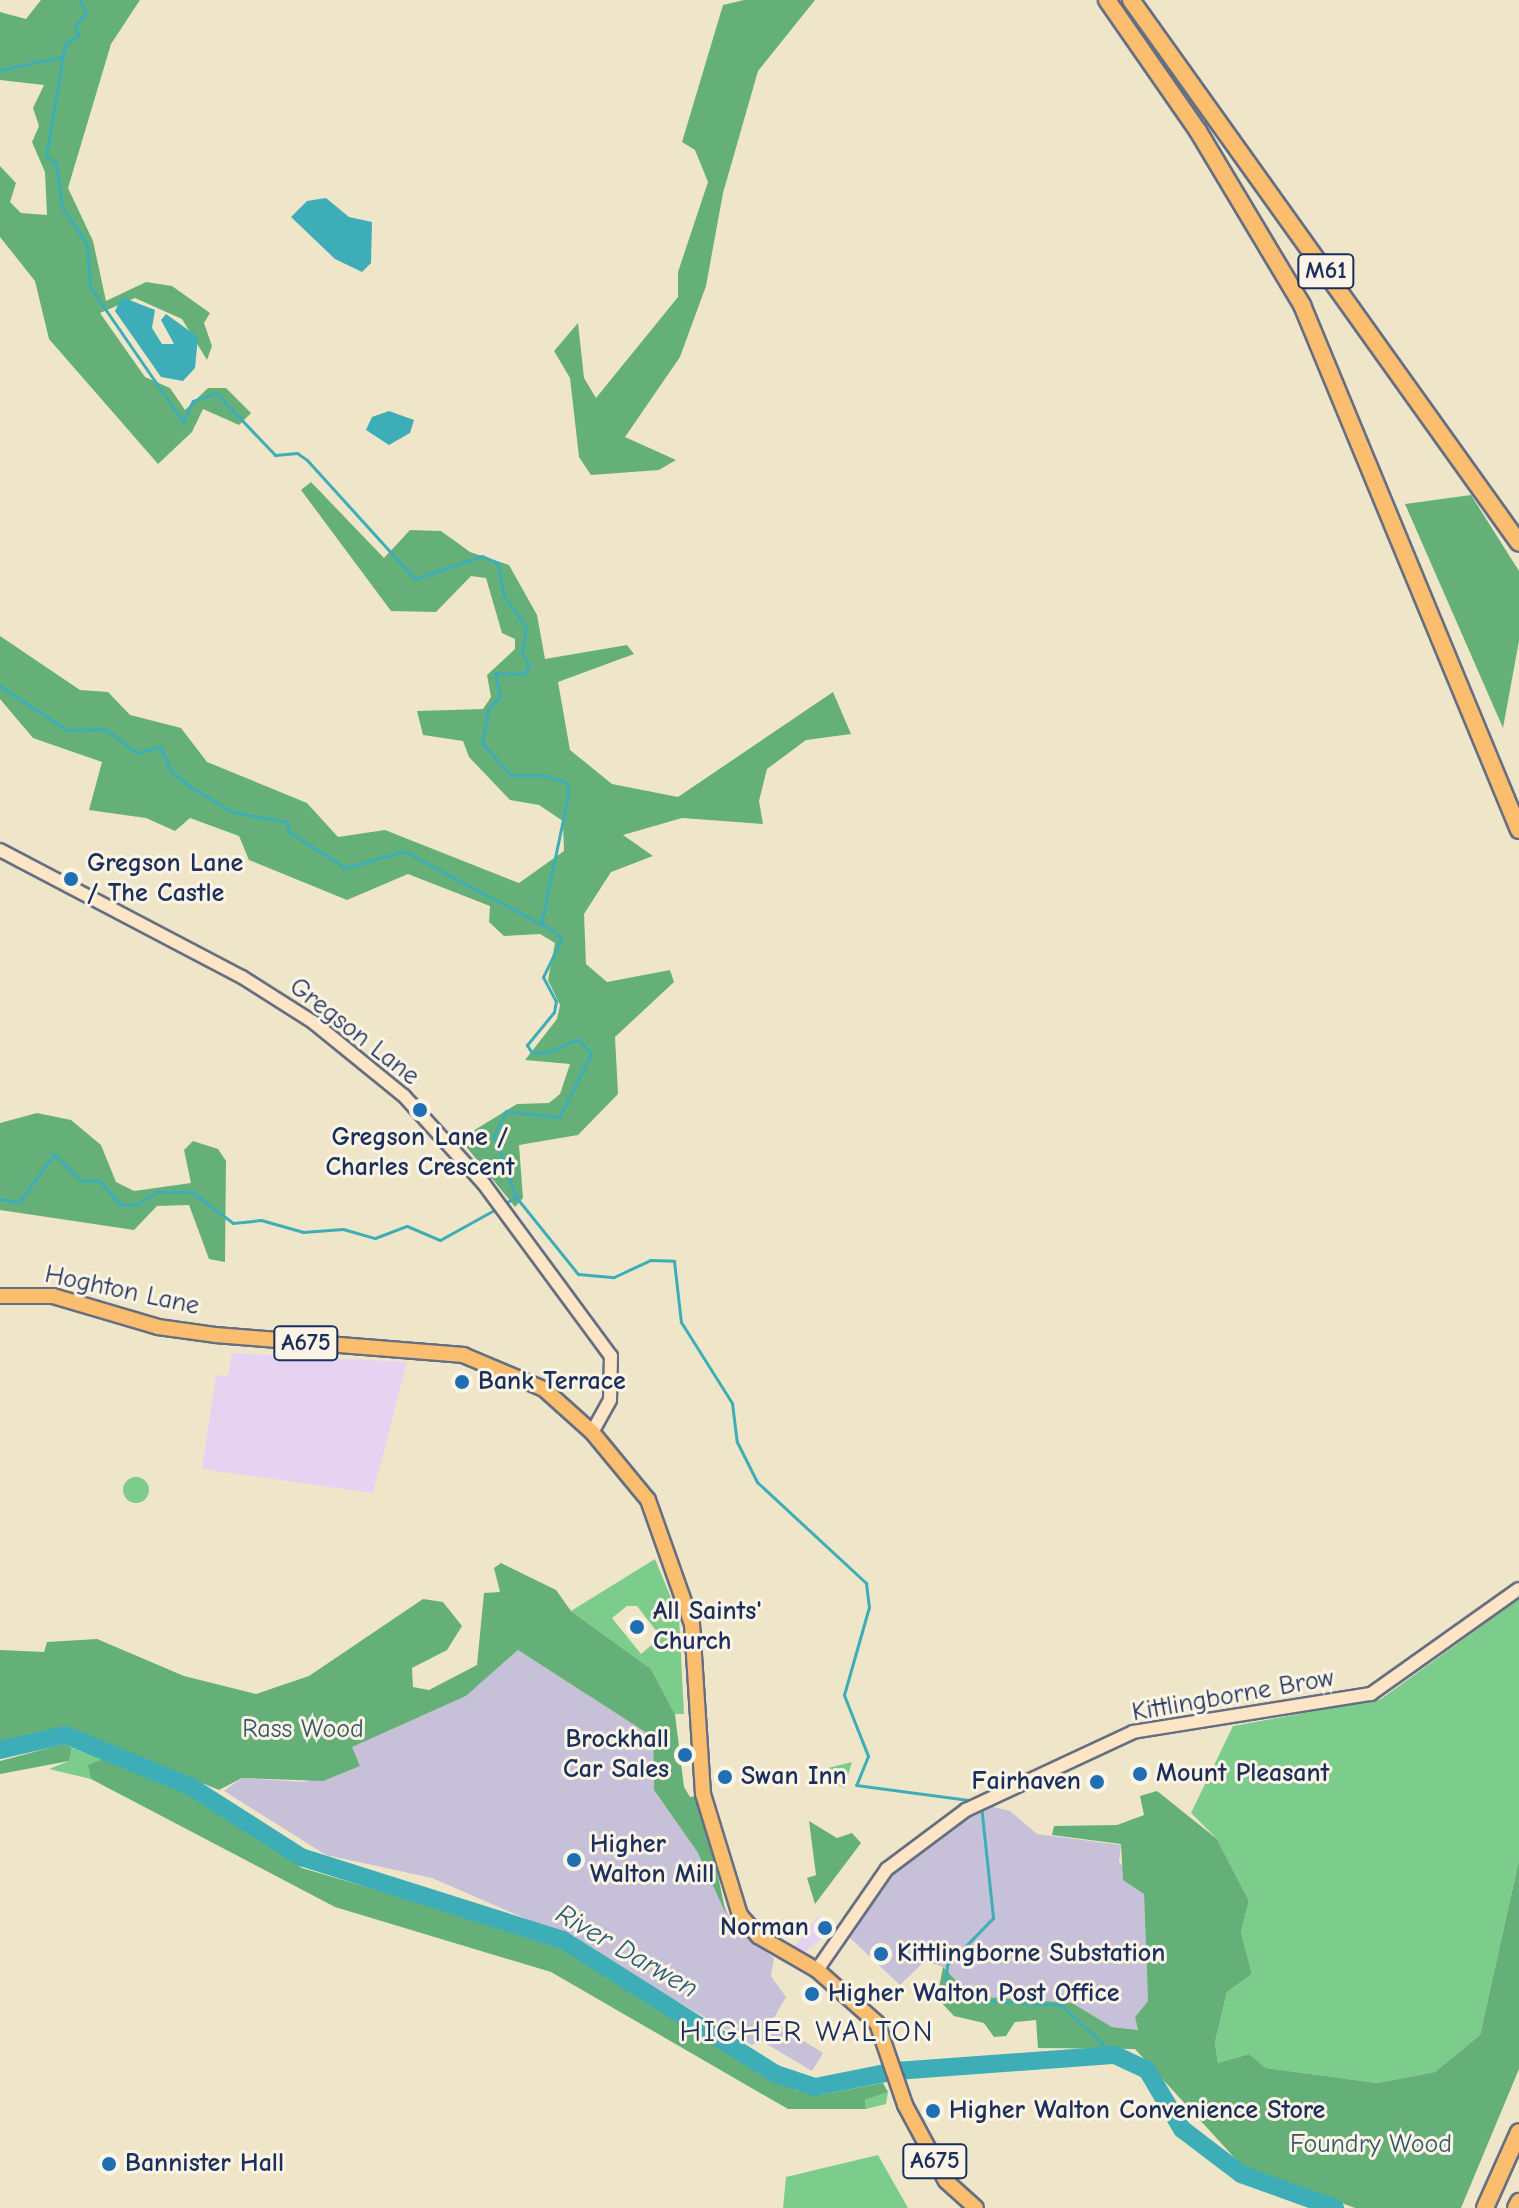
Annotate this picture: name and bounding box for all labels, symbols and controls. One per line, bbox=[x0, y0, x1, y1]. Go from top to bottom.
road number: M61 bbox=[1296, 251, 1356, 291]
place label: Gregson Lane / The Castle bbox=[87, 848, 243, 910]
marker: Gregson Lane / The Castle bbox=[62, 870, 80, 888]
street label: Gregson Lane bbox=[283, 972, 425, 1092]
marker: Gregson Lane / Charles Crescent bbox=[411, 1101, 429, 1119]
place label: Gregson Lane / Charles Crescent bbox=[325, 1122, 515, 1184]
street label: Hoghton Lane bbox=[42, 1259, 202, 1323]
road number: A675 bbox=[272, 1323, 340, 1363]
place label: Bank Terrace bbox=[478, 1366, 626, 1398]
marker: Bank Terrace bbox=[453, 1373, 471, 1391]
place label: All Saints' Church bbox=[653, 1596, 762, 1658]
marker: All Saints' Church bbox=[628, 1618, 646, 1636]
street label: Kittlingborne Brow bbox=[1130, 1663, 1336, 1729]
park label: Rass Wood bbox=[242, 1714, 364, 1746]
place label: Brockhall Car Sales bbox=[563, 1724, 669, 1786]
marker: Brockhall Car Sales bbox=[676, 1746, 694, 1764]
place label: Mount Pleasant bbox=[1156, 1758, 1329, 1790]
place label: Swan Inn bbox=[741, 1761, 847, 1793]
marker: Mount Pleasant bbox=[1131, 1765, 1149, 1783]
place label: Fairhaven bbox=[971, 1766, 1081, 1798]
marker: Swan Inn bbox=[716, 1768, 734, 1786]
marker: Fairhaven bbox=[1088, 1773, 1106, 1791]
place label: Higher Walton Mill bbox=[590, 1829, 714, 1890]
marker: Higher Walton Mill bbox=[565, 1851, 583, 1869]
water label: River Darwen bbox=[550, 1897, 704, 2005]
place label: Norman bbox=[720, 1912, 809, 1944]
marker: Norman bbox=[816, 1919, 834, 1937]
place label: Kittlingborne Substation bbox=[897, 1938, 1165, 1970]
marker: Kittlingborne Substation bbox=[872, 1945, 890, 1963]
place label: Higher Walton Post Office bbox=[828, 1978, 1119, 2010]
marker: Higher Walton Post Office bbox=[803, 1985, 821, 2003]
district label: HIGHER WALTON bbox=[680, 2014, 934, 2050]
place label: Higher Walton Convenience Store bbox=[949, 2095, 1325, 2127]
marker: Higher Walton Convenience Store bbox=[924, 2102, 942, 2120]
park label: Foundry Wood bbox=[1290, 2129, 1452, 2161]
road number: A675 bbox=[901, 2141, 969, 2181]
place label: Bannister Hall bbox=[125, 2148, 284, 2180]
marker: Bannister Hall bbox=[100, 2155, 118, 2173]

